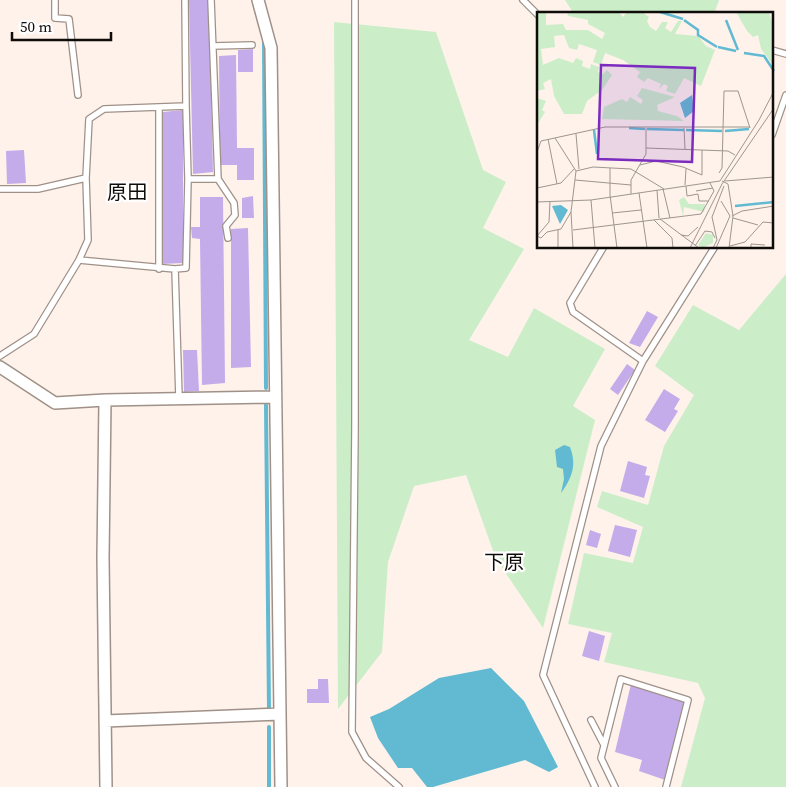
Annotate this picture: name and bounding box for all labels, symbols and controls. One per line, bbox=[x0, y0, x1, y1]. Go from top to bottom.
scale bar bbox=[12, 10, 111, 42]
inset map bbox=[537, 12, 774, 249]
text: 50 m bbox=[20, 16, 52, 37]
district label: 原田 bbox=[107, 178, 147, 206]
district label: 下原 bbox=[484, 548, 524, 576]

